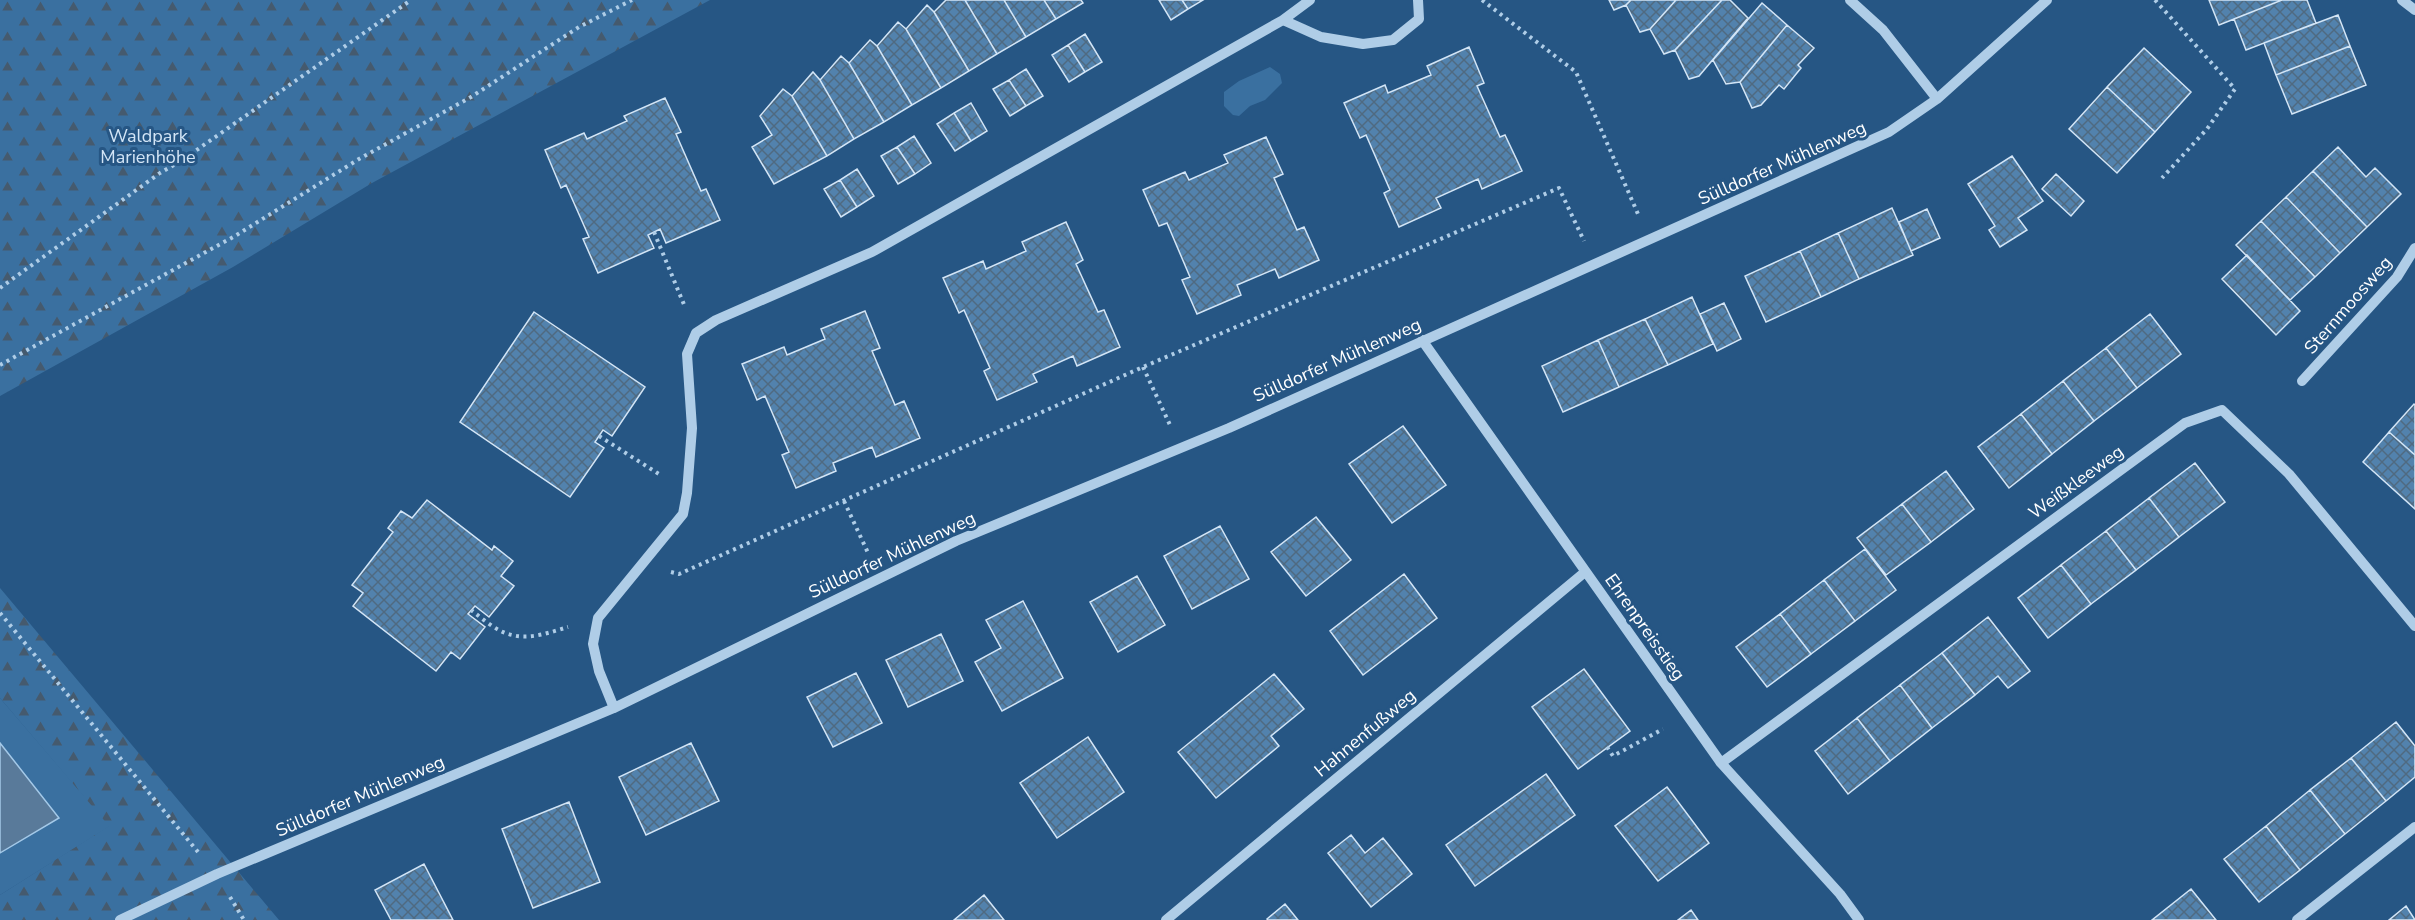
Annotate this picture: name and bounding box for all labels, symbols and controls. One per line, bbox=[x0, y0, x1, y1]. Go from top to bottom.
street label: Sülldorfer Mühlenweg bbox=[1694, 115, 1870, 211]
park label: Waldpark Marienhöhe bbox=[100, 124, 196, 169]
street label: Sternmoosweg bbox=[2299, 251, 2397, 359]
street label: Sülldorfer Mühlenweg bbox=[1249, 312, 1425, 408]
street label: Weißkleeweg bbox=[2024, 439, 2128, 525]
street label: Sülldorfer Mühlenweg bbox=[805, 506, 979, 604]
street label: Ehrenpreisstieg bbox=[1599, 569, 1691, 685]
street label: Hahnenfußweg bbox=[1309, 684, 1421, 782]
street label: Sülldorfer Mühlenweg bbox=[272, 750, 448, 842]

